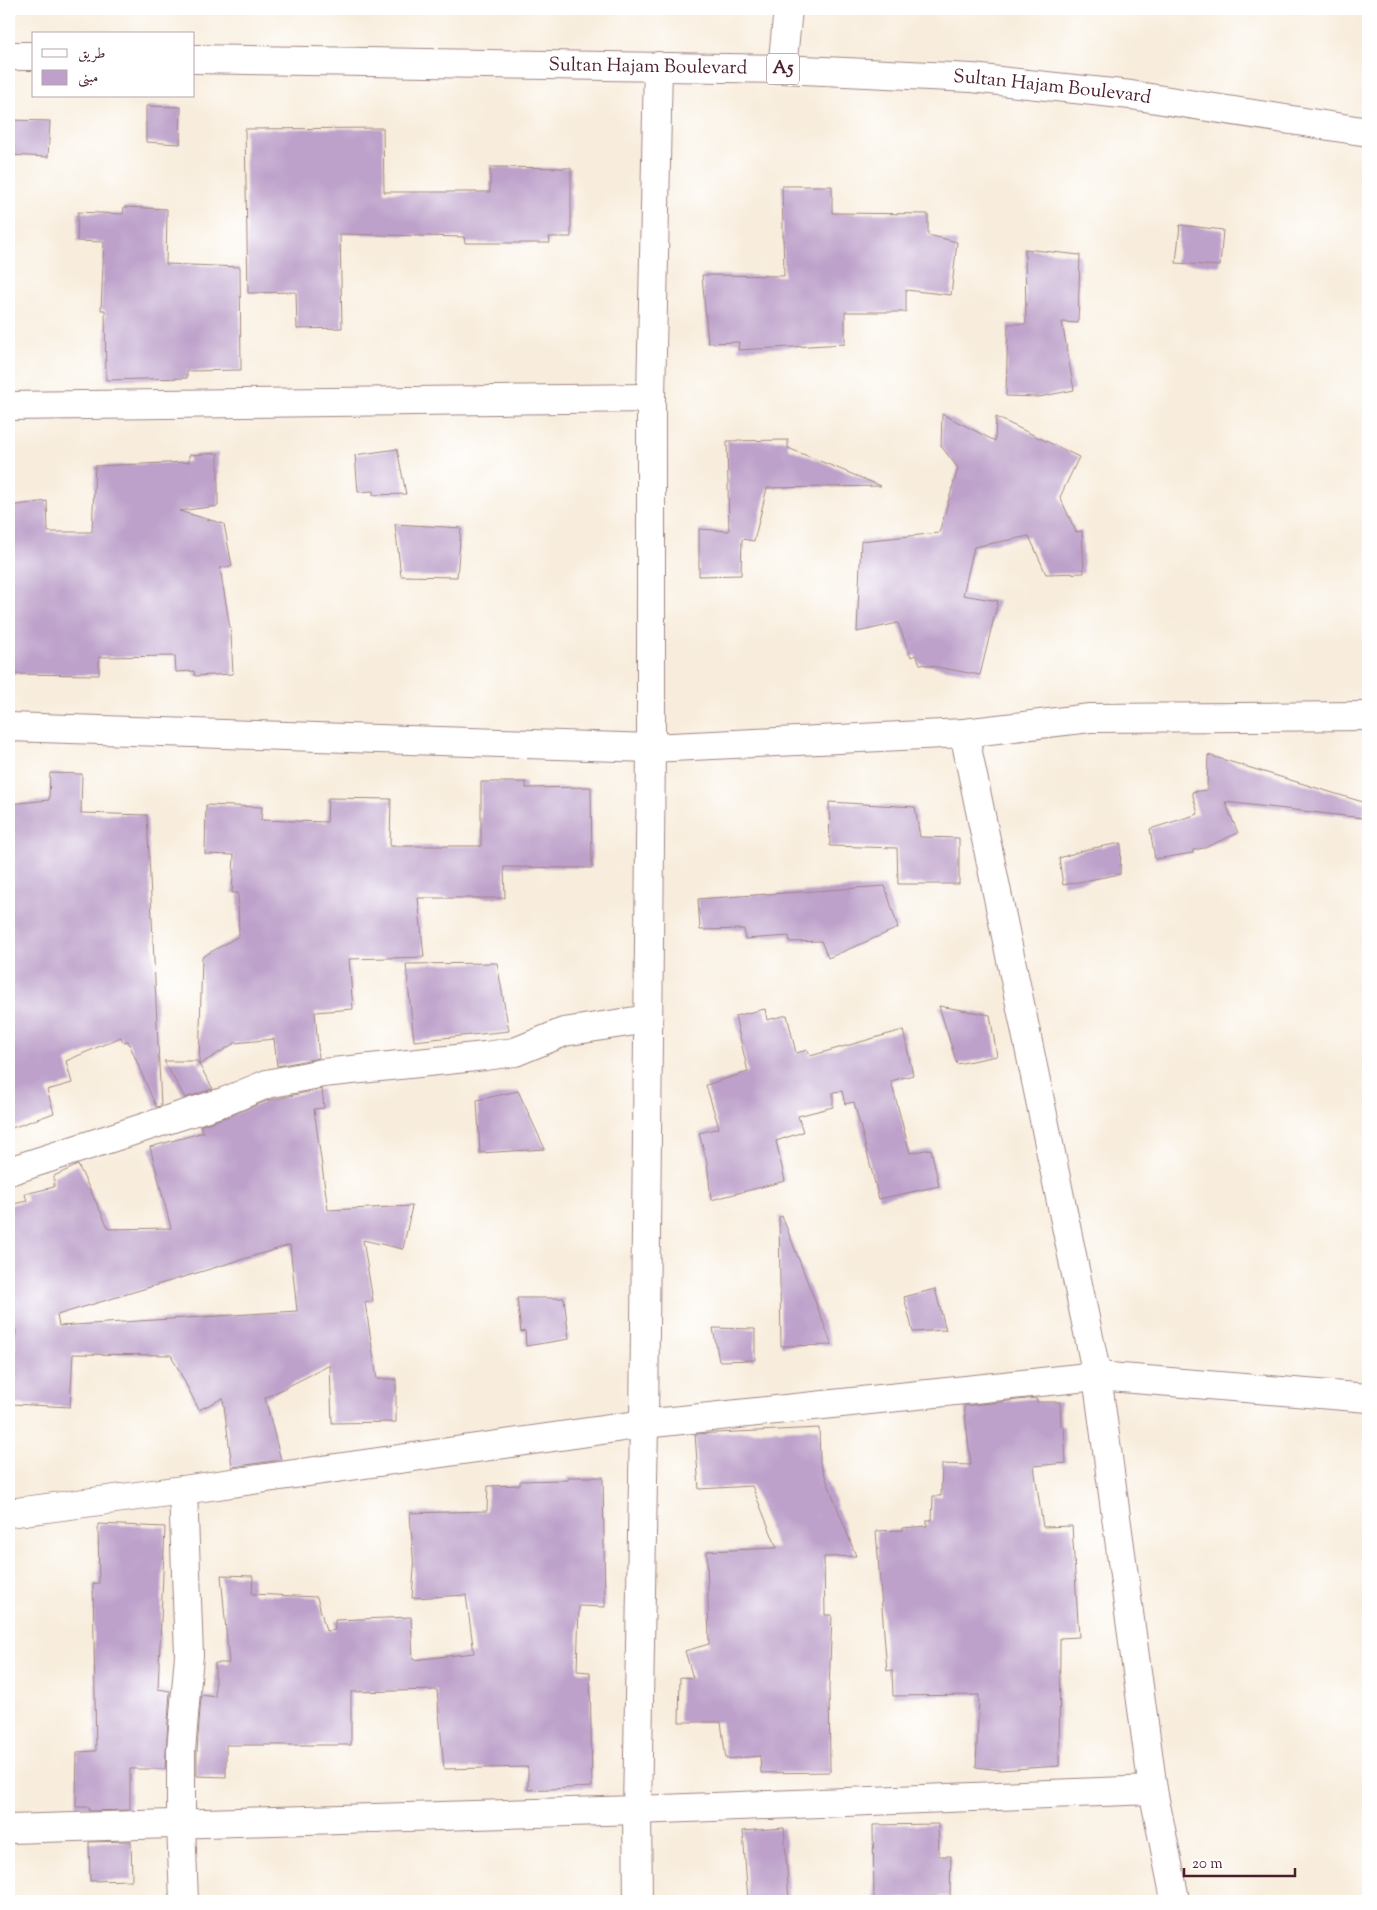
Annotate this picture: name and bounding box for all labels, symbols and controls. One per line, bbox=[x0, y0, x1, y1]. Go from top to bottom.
legend bbox=[32, 32, 195, 98]
text: طريق bbox=[78, 44, 105, 65]
street label: Sultan Hajam Boulevard bbox=[548, 52, 748, 82]
road number: A5 bbox=[767, 54, 799, 85]
street label: Sultan Hajam Boulevard bbox=[953, 64, 1153, 111]
text: مبنى bbox=[78, 68, 98, 89]
scale bar bbox=[1184, 1845, 1296, 1877]
text: 20 m bbox=[1192, 1854, 1223, 1875]

